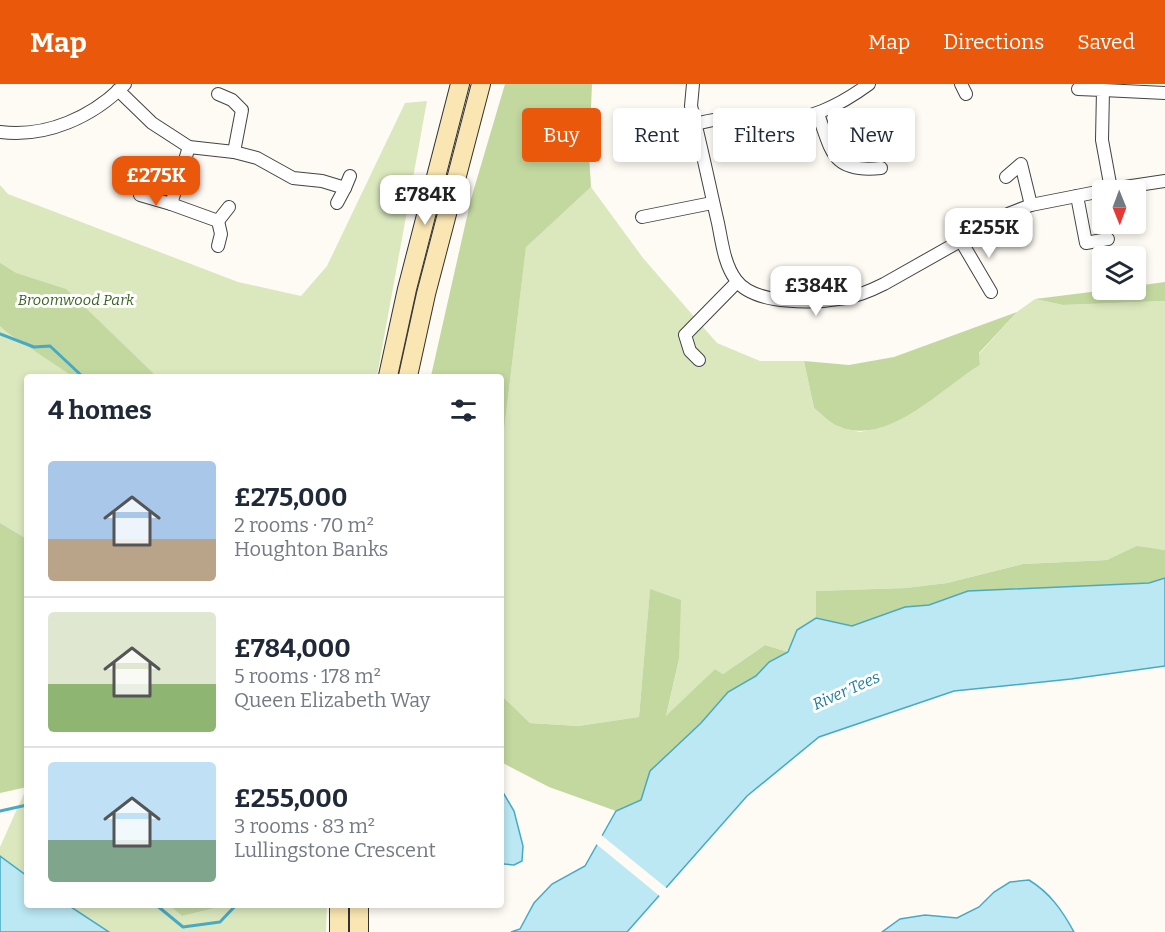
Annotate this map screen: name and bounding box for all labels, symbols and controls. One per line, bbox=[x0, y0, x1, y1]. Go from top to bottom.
text: Map bbox=[30, 26, 87, 59]
text: Map bbox=[868, 29, 910, 55]
text: Directions bbox=[943, 29, 1044, 55]
text: Saved bbox=[1077, 29, 1135, 55]
chip: Buy bbox=[522, 108, 601, 162]
chip: Rent bbox=[613, 108, 701, 162]
chip: Filters bbox=[713, 108, 816, 162]
chip: New bbox=[828, 108, 915, 162]
pin: £275K bbox=[114, 156, 198, 207]
text: £275K bbox=[126, 163, 186, 187]
pin: £784K bbox=[383, 175, 467, 226]
north arrow bbox=[1092, 180, 1146, 234]
map controls bbox=[1092, 180, 1146, 300]
text: £784K bbox=[394, 182, 456, 206]
pin: £255K bbox=[947, 208, 1031, 259]
text: £255K bbox=[959, 215, 1019, 239]
button: layers bbox=[1092, 246, 1146, 300]
pin: £384K bbox=[774, 266, 858, 317]
text: £384K bbox=[784, 273, 848, 297]
park label: Broomwood Park bbox=[18, 291, 135, 309]
icon: filters bbox=[447, 394, 480, 427]
text: 4 homes bbox=[48, 395, 152, 426]
text: £275,000 bbox=[234, 482, 348, 513]
icon: home bbox=[96, 485, 168, 557]
text: 2 rooms · 70 m² bbox=[234, 513, 374, 537]
text: Houghton Banks bbox=[234, 537, 388, 561]
text: £784,000 bbox=[234, 633, 351, 664]
icon: home bbox=[96, 636, 168, 708]
text: 5 rooms · 178 m² bbox=[234, 664, 381, 688]
water label: River Tees bbox=[810, 667, 883, 714]
text: Queen Elizabeth Way bbox=[234, 688, 430, 712]
text: £255,000 bbox=[234, 783, 348, 814]
icon: home bbox=[96, 786, 168, 858]
text: 3 rooms · 83 m² bbox=[234, 814, 375, 838]
text: Lullingstone Crescent bbox=[234, 838, 436, 862]

